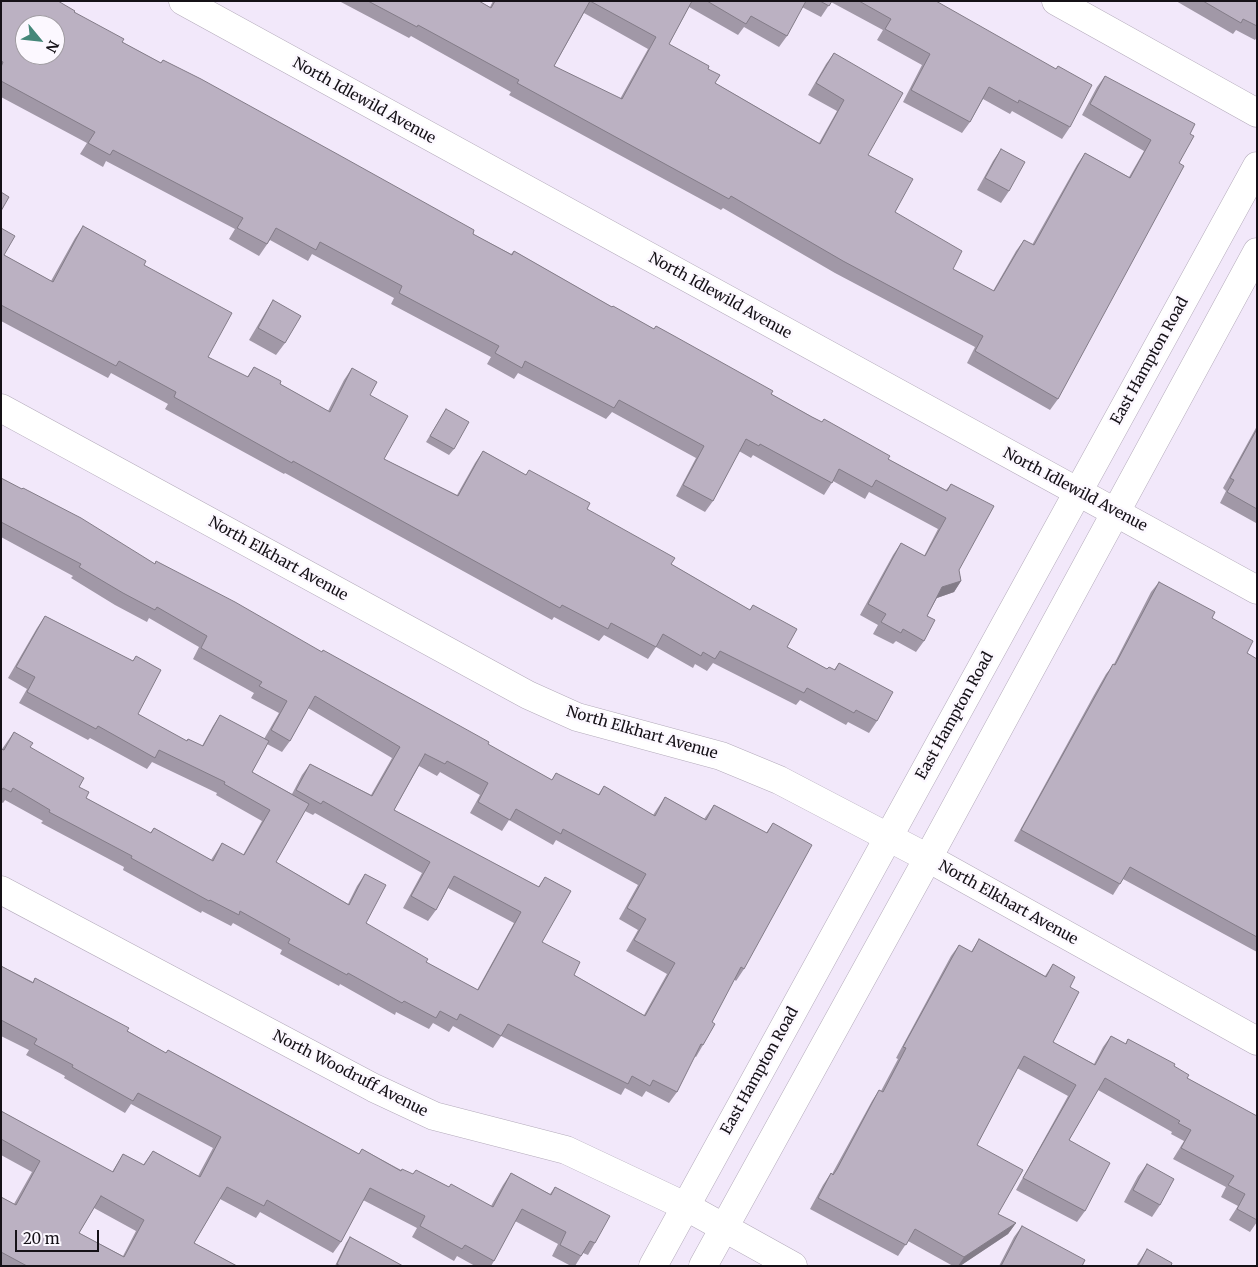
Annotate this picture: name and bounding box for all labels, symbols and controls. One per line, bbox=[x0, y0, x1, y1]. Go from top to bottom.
north arrow bbox=[15, 15, 65, 65]
text: N bbox=[42, 37, 63, 56]
street label: North Idlewild Avenue bbox=[289, 54, 439, 148]
street label: North Idlewild Avenue bbox=[645, 249, 795, 343]
street label: East Hampton Road bbox=[1107, 294, 1193, 428]
street label: North Idlewild Avenue bbox=[1000, 444, 1150, 536]
street label: North Elkhart Avenue bbox=[205, 513, 351, 605]
street label: East Hampton Road bbox=[912, 649, 998, 783]
street label: North Elkhart Avenue bbox=[564, 703, 720, 763]
street label: North Elkhart Avenue bbox=[935, 857, 1081, 949]
street label: East Hampton Road bbox=[717, 1004, 803, 1138]
street label: North Woodruff Avenue bbox=[270, 1027, 430, 1121]
scale bar bbox=[18, 1220, 101, 1252]
text: 20 m bbox=[23, 1229, 60, 1248]

